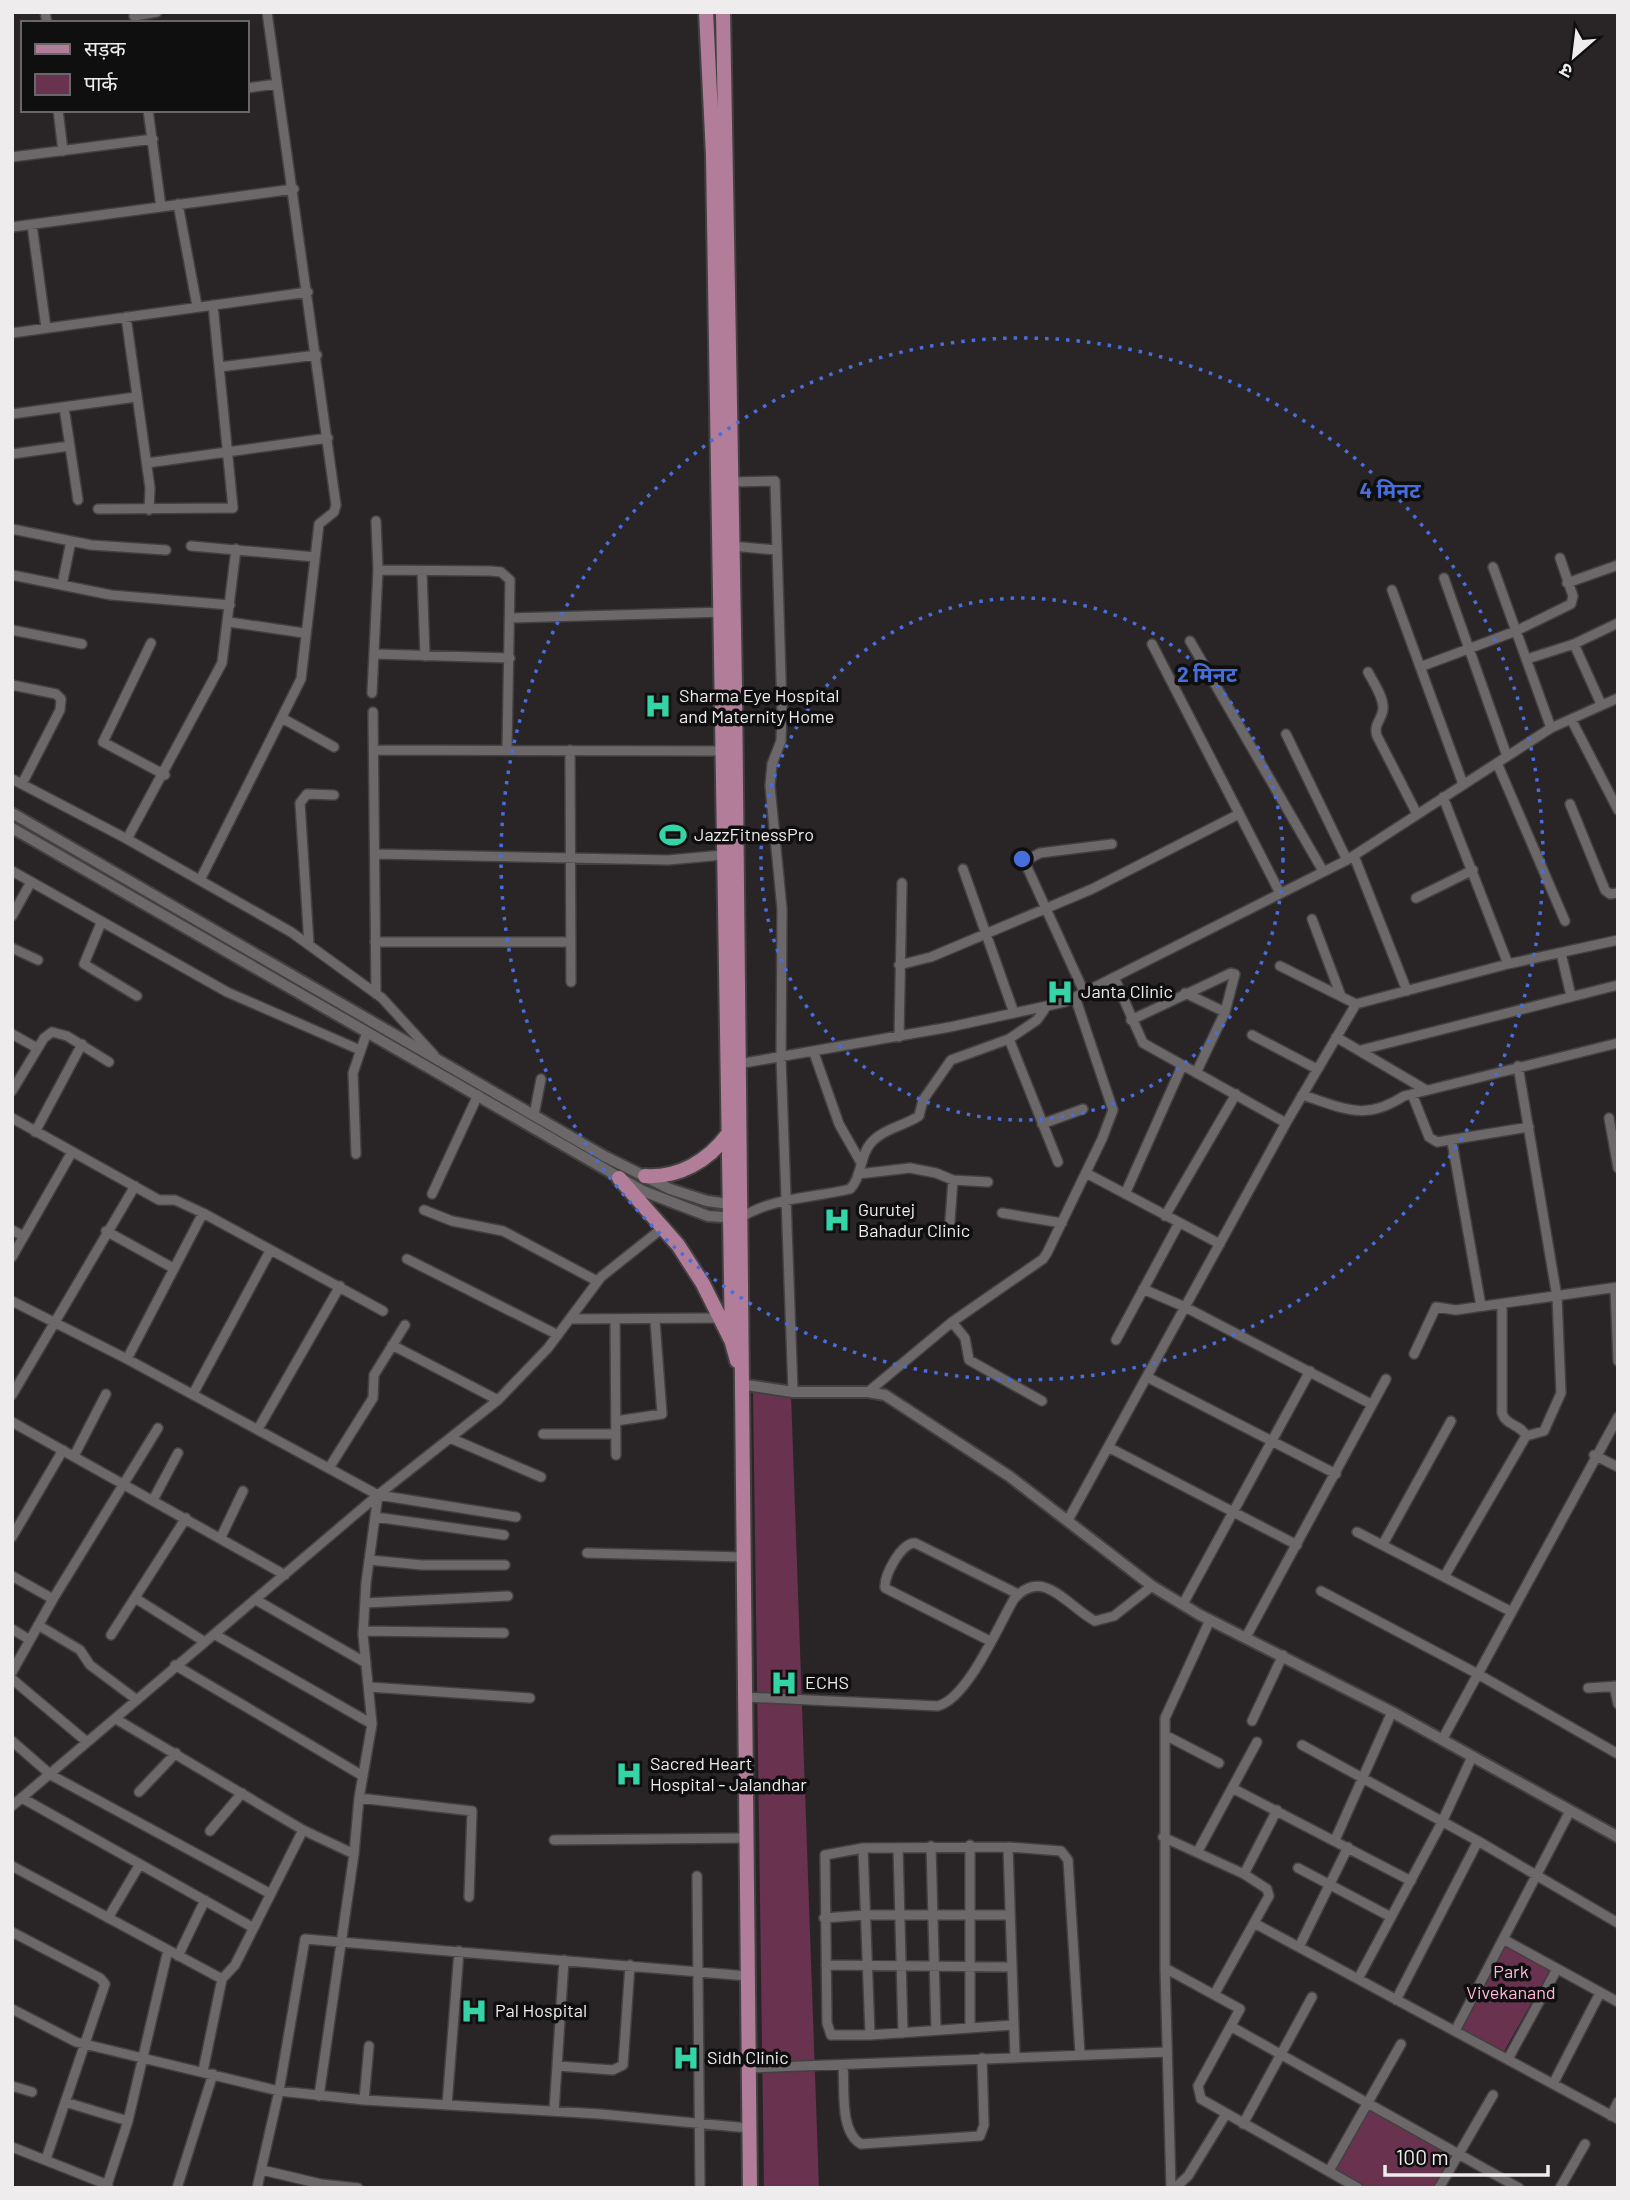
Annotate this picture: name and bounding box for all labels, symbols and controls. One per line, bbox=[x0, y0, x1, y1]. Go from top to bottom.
legend bbox=[21, 21, 248, 112]
north arrow bbox=[1539, 21, 1609, 91]
text: सड़क bbox=[84, 35, 126, 60]
text: उ bbox=[1555, 58, 1576, 84]
text: पार्क bbox=[84, 70, 118, 95]
text: 4 मिनट bbox=[1360, 477, 1421, 502]
text: 2 मिनट bbox=[1177, 661, 1238, 686]
place label: Sharma Eye Hospital and Maternity Home bbox=[679, 684, 839, 727]
hospital icon: Sharma Eye Hospital and Maternity Home bbox=[643, 691, 673, 721]
sports icon: JazzFitnessPro bbox=[658, 820, 688, 850]
place label: JazzFitnessPro bbox=[694, 823, 814, 845]
centre of rings bbox=[1010, 847, 1034, 871]
hospital icon: Janta Clinic bbox=[1045, 977, 1075, 1007]
place label: Janta Clinic bbox=[1081, 980, 1173, 1002]
place label: Gurutej Bahadur Clinic bbox=[858, 1198, 970, 1241]
hospital icon: Gurutej Bahadur Clinic bbox=[822, 1205, 852, 1235]
hospital icon: ECHS bbox=[769, 1668, 799, 1698]
place label: ECHS bbox=[805, 1671, 849, 1693]
place label: Sacred Heart Hospital - Jalandhar bbox=[650, 1752, 807, 1795]
hospital icon: Sacred Heart Hospital - Jalandhar bbox=[614, 1759, 644, 1789]
park label: Park Vivekanand bbox=[1466, 1960, 1556, 2003]
hospital icon: Pal Hospital bbox=[459, 1996, 489, 2026]
place label: Pal Hospital bbox=[495, 1999, 587, 2021]
hospital icon: Sidh Clinic bbox=[671, 2043, 701, 2073]
place label: Sidh Clinic bbox=[707, 2046, 789, 2068]
scale bar bbox=[1385, 2134, 1548, 2178]
text: 100 m bbox=[1396, 2144, 1449, 2169]

